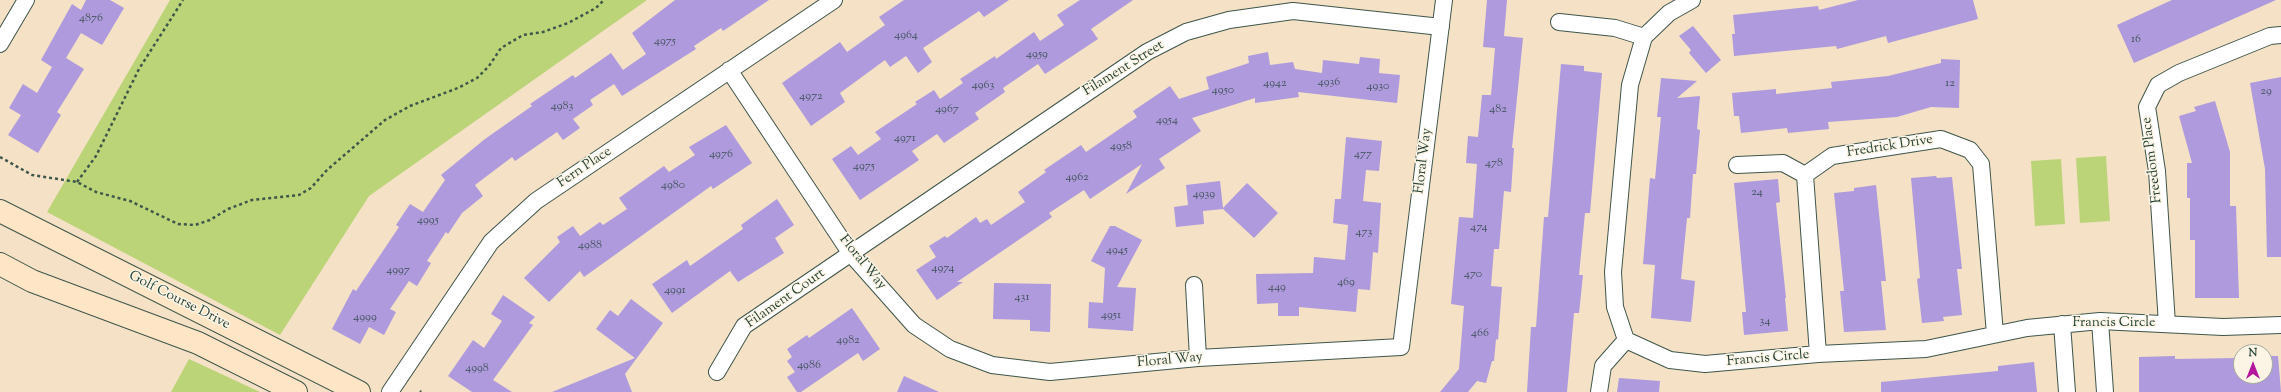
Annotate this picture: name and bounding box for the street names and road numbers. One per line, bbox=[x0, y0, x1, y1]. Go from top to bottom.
street label: Filament Street bbox=[1081, 38, 1167, 100]
street label: Freedom Place bbox=[2139, 116, 2167, 204]
street label: Floral Way bbox=[1412, 127, 1436, 195]
street label: Fredrick Drive bbox=[1846, 132, 1934, 162]
street label: Fern Place bbox=[555, 144, 615, 192]
street label: Floral Way bbox=[835, 232, 889, 294]
street label: Filament Court bbox=[743, 266, 829, 332]
street label: Golf Course Drive bbox=[126, 268, 232, 334]
street label: Francis Circle bbox=[2073, 316, 2155, 332]
street label: Francis Circle bbox=[1726, 347, 1810, 371]
street label: Floral Way bbox=[1137, 350, 1203, 372]

